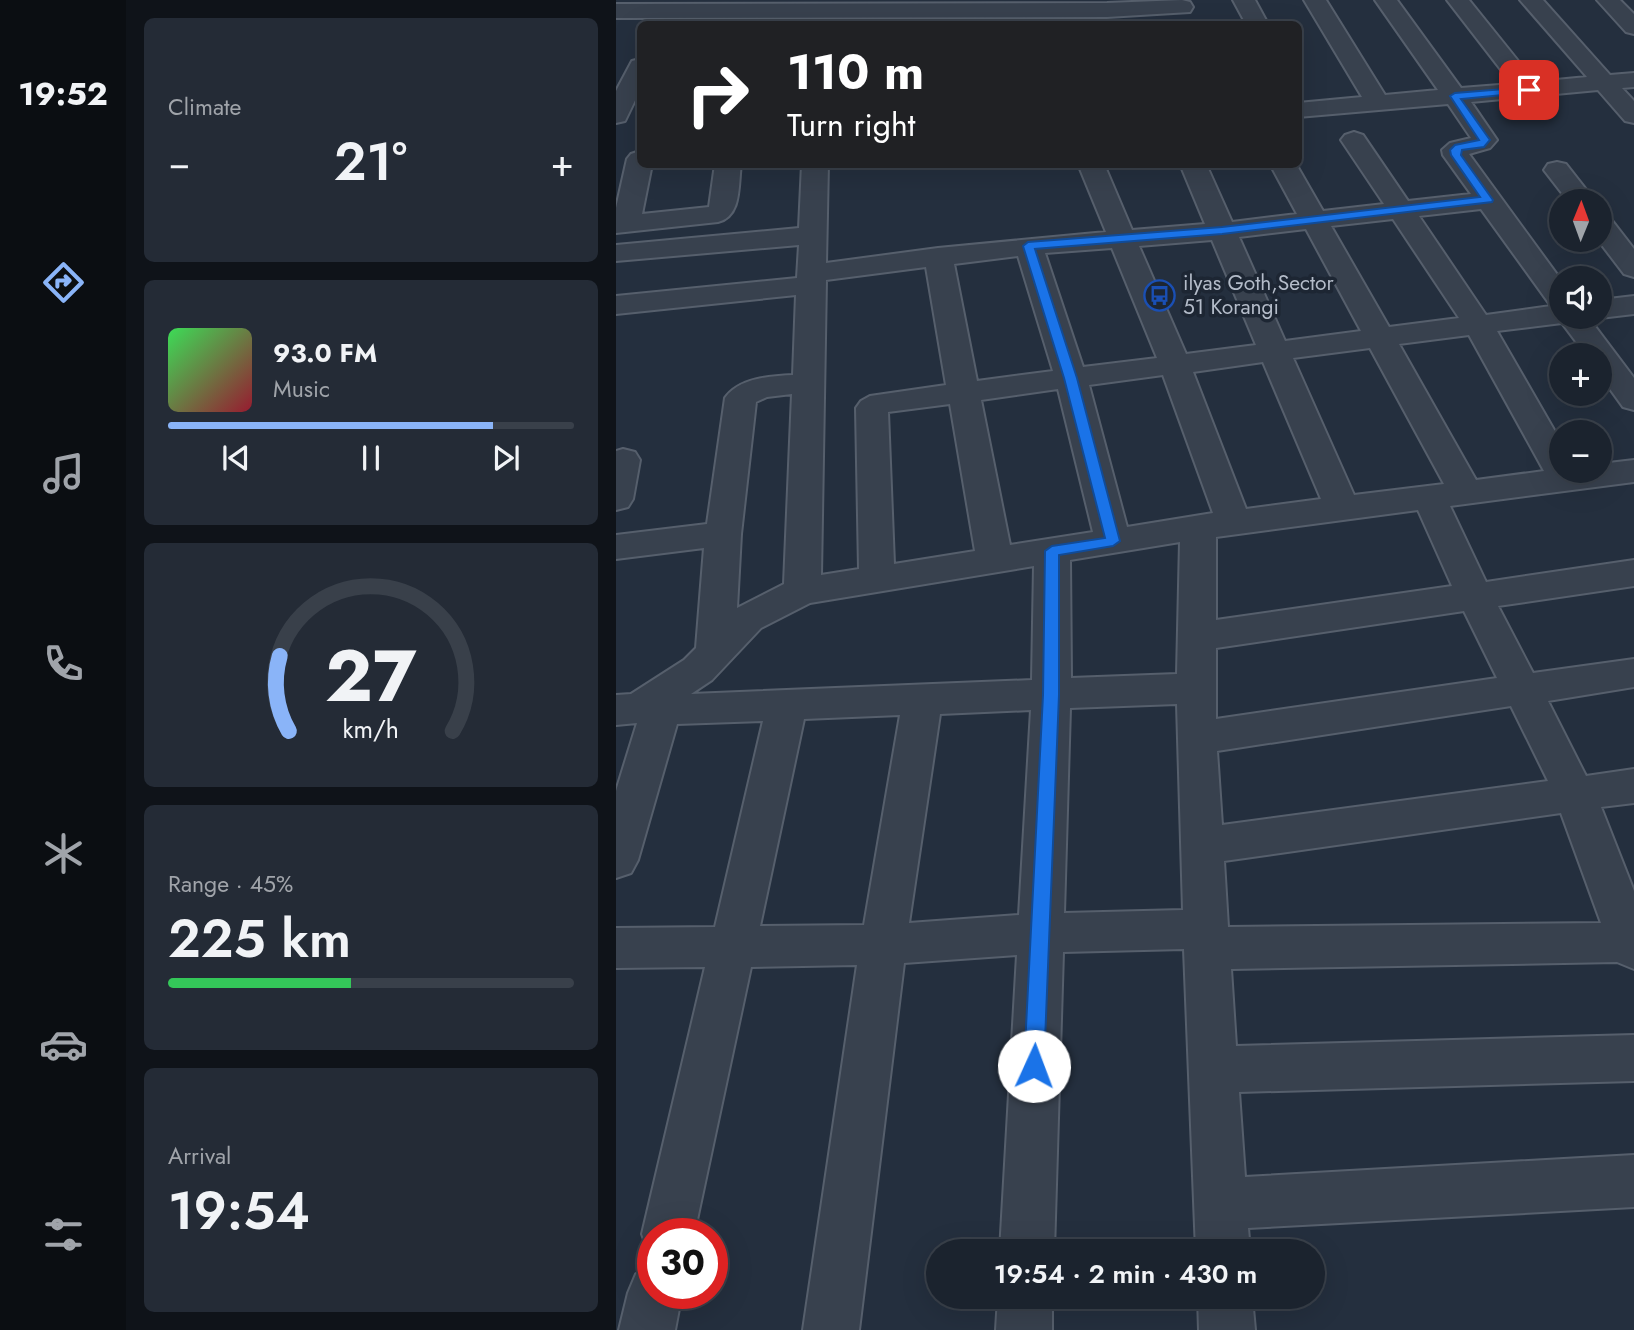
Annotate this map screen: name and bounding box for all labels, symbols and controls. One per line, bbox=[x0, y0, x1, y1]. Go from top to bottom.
text: 110 m bbox=[787, 37, 924, 107]
icon: right bbox=[672, 49, 763, 140]
pin bbox=[1499, 60, 1559, 120]
text: 19:52 bbox=[18, 71, 108, 117]
icon: arrive bbox=[1510, 71, 1548, 109]
text: Climate bbox=[168, 90, 241, 124]
text: Turn right bbox=[787, 102, 916, 148]
text: 21° bbox=[334, 124, 407, 200]
text: − bbox=[168, 135, 190, 190]
text: + bbox=[551, 135, 574, 190]
north arrow bbox=[1549, 189, 1612, 252]
map controls bbox=[1549, 189, 1612, 483]
icon: directions bbox=[39, 258, 88, 307]
button: sound bbox=[1549, 266, 1612, 329]
place label: ilyas Goth,Sector 51 Korangi bbox=[1183, 268, 1335, 322]
bus stop icon: ilyas Goth,Sector 51 Korangi bbox=[1143, 278, 1177, 312]
text: 93.0 FM bbox=[273, 334, 377, 372]
button: + bbox=[1549, 343, 1612, 406]
text: Music bbox=[273, 372, 330, 406]
button: − bbox=[1549, 420, 1612, 483]
icon: previous bbox=[217, 439, 255, 477]
icon: pause bbox=[352, 439, 390, 477]
icon: next bbox=[487, 439, 525, 477]
icon: music bbox=[39, 449, 88, 498]
text: 27 bbox=[325, 623, 417, 728]
icon: phone bbox=[39, 639, 88, 688]
text: km/h bbox=[343, 711, 399, 747]
icon: climate bbox=[39, 829, 88, 878]
text: Range · 45% bbox=[168, 867, 293, 901]
text: 225 km bbox=[168, 901, 351, 977]
icon: car bbox=[39, 1020, 88, 1069]
position arrow bbox=[997, 1029, 1071, 1103]
text: Arrival bbox=[168, 1139, 231, 1173]
text: 19:54 bbox=[168, 1173, 310, 1249]
icon: filters bbox=[39, 1210, 88, 1259]
speed limit sign: 30 bbox=[637, 1218, 728, 1309]
text: 19:54 · 2 min · 430 m bbox=[994, 1255, 1257, 1293]

